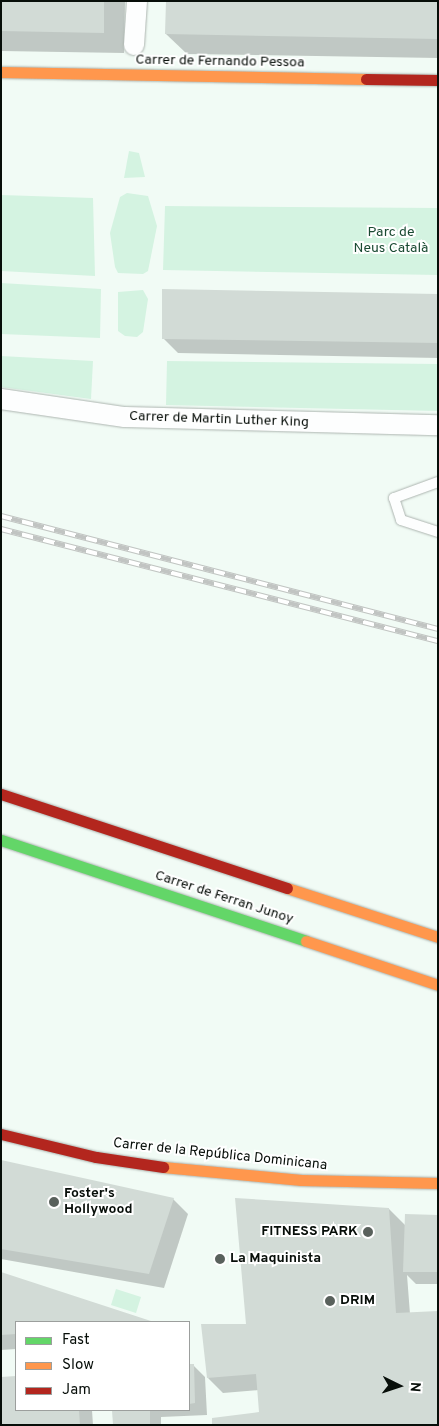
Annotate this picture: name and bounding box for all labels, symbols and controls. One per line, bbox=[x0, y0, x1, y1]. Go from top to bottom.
street label: Carrer de Fernando Pessoa bbox=[135, 52, 305, 72]
park label: Parc de Neus Català bbox=[354, 225, 428, 258]
street label: Carrer de Martin Luther King bbox=[129, 408, 309, 432]
street label: Carrer de Ferran Junoy bbox=[153, 868, 295, 928]
street label: Carrer de la República Dominicana bbox=[112, 1135, 328, 1175]
place label: Foster's Hollywood bbox=[64, 1186, 133, 1218]
marker: Foster's Hollywood bbox=[48, 1196, 60, 1208]
place label: FITNESS PARK bbox=[261, 1224, 358, 1240]
marker: FITNESS PARK bbox=[362, 1226, 374, 1238]
place label: La Maquinista bbox=[230, 1251, 321, 1267]
marker: La Maquinista bbox=[214, 1253, 226, 1265]
place label: DRIM bbox=[340, 1293, 375, 1309]
marker: DRIM bbox=[324, 1295, 336, 1307]
legend bbox=[15, 1321, 190, 1411]
text: Fast bbox=[62, 1331, 90, 1350]
text: Slow bbox=[62, 1356, 94, 1375]
north arrow bbox=[374, 1361, 424, 1411]
text: Jam bbox=[62, 1381, 91, 1400]
text: N bbox=[406, 1381, 423, 1393]

